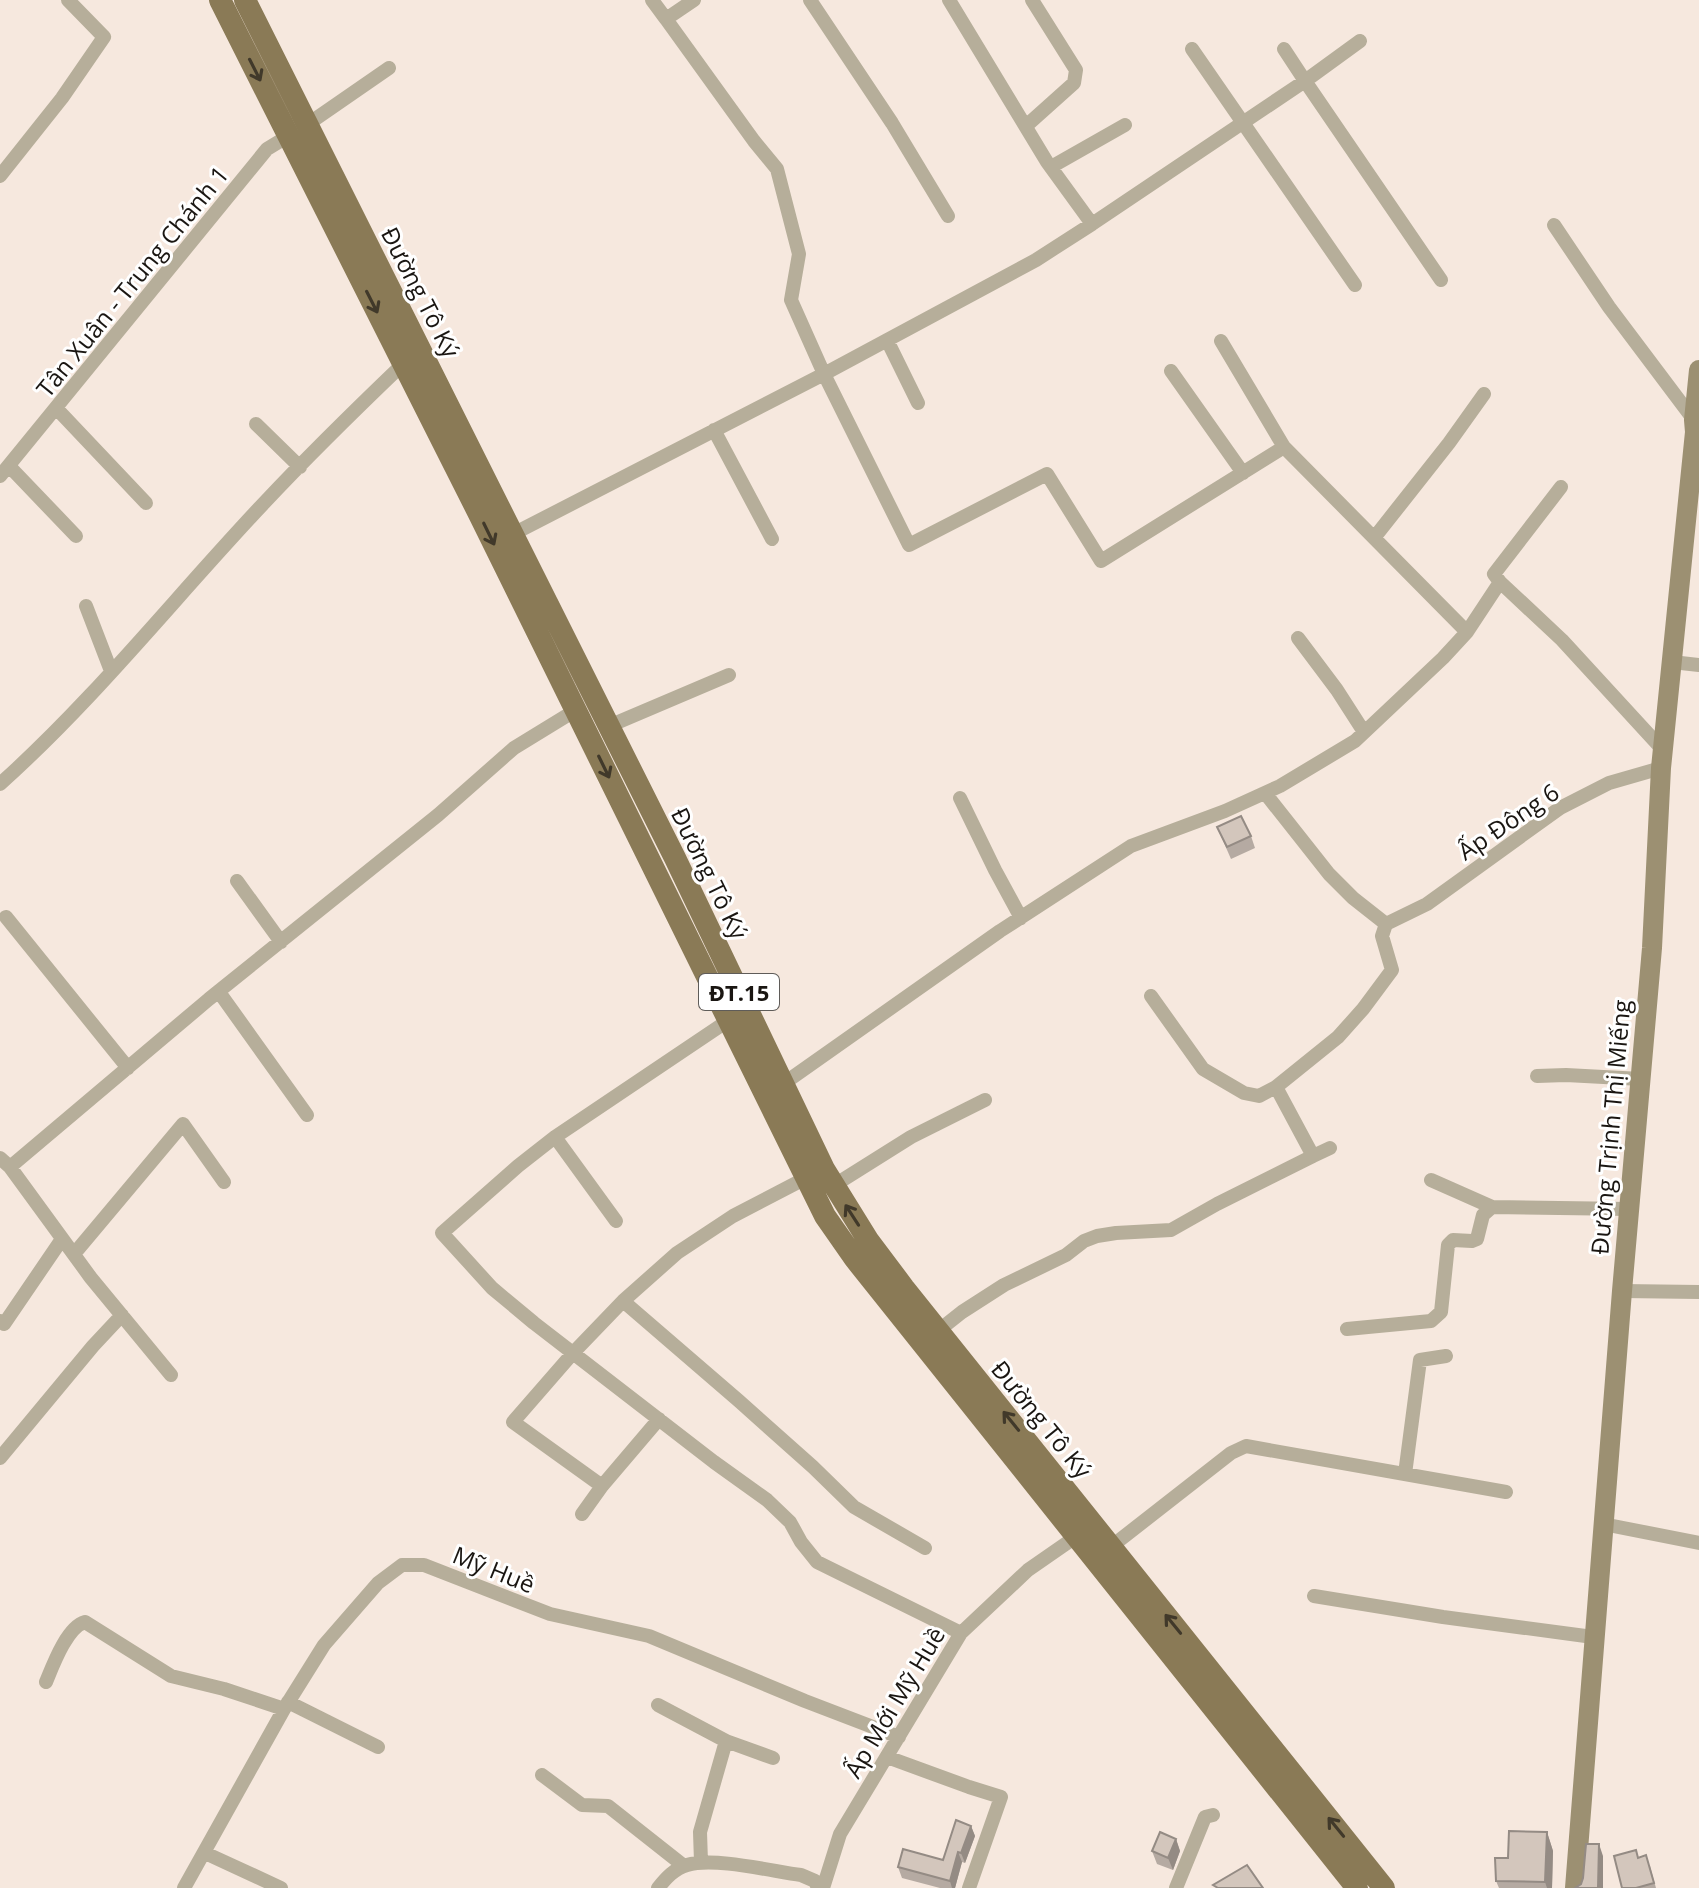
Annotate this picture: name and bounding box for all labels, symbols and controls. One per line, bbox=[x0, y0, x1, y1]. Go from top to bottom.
one-way arrow bbox=[248, 57, 263, 81]
street label: Tân Xuân - Trung Chánh 1 bbox=[28, 158, 236, 404]
street label: Đường Tô Ký bbox=[374, 221, 469, 364]
one-way arrow bbox=[364, 289, 380, 313]
one-way arrow bbox=[482, 521, 497, 545]
one-way arrow bbox=[597, 755, 612, 779]
street label: Ấp Đông 6 bbox=[1451, 775, 1565, 867]
street label: Đường Tô Ký bbox=[664, 802, 757, 945]
road number: ĐT.15 bbox=[699, 974, 779, 1010]
street label: Đường Trịnh Thị Miếng bbox=[1582, 998, 1638, 1256]
one-way arrow bbox=[844, 1204, 860, 1227]
street label: Đường Tô Ký bbox=[984, 1353, 1100, 1486]
one-way arrow bbox=[1002, 1411, 1019, 1432]
street label: Mỹ Huề bbox=[448, 1538, 540, 1600]
one-way arrow bbox=[1164, 1614, 1182, 1635]
street label: Ấp Mới Mỹ Huề bbox=[836, 1620, 952, 1784]
one-way arrow bbox=[1327, 1817, 1345, 1838]

